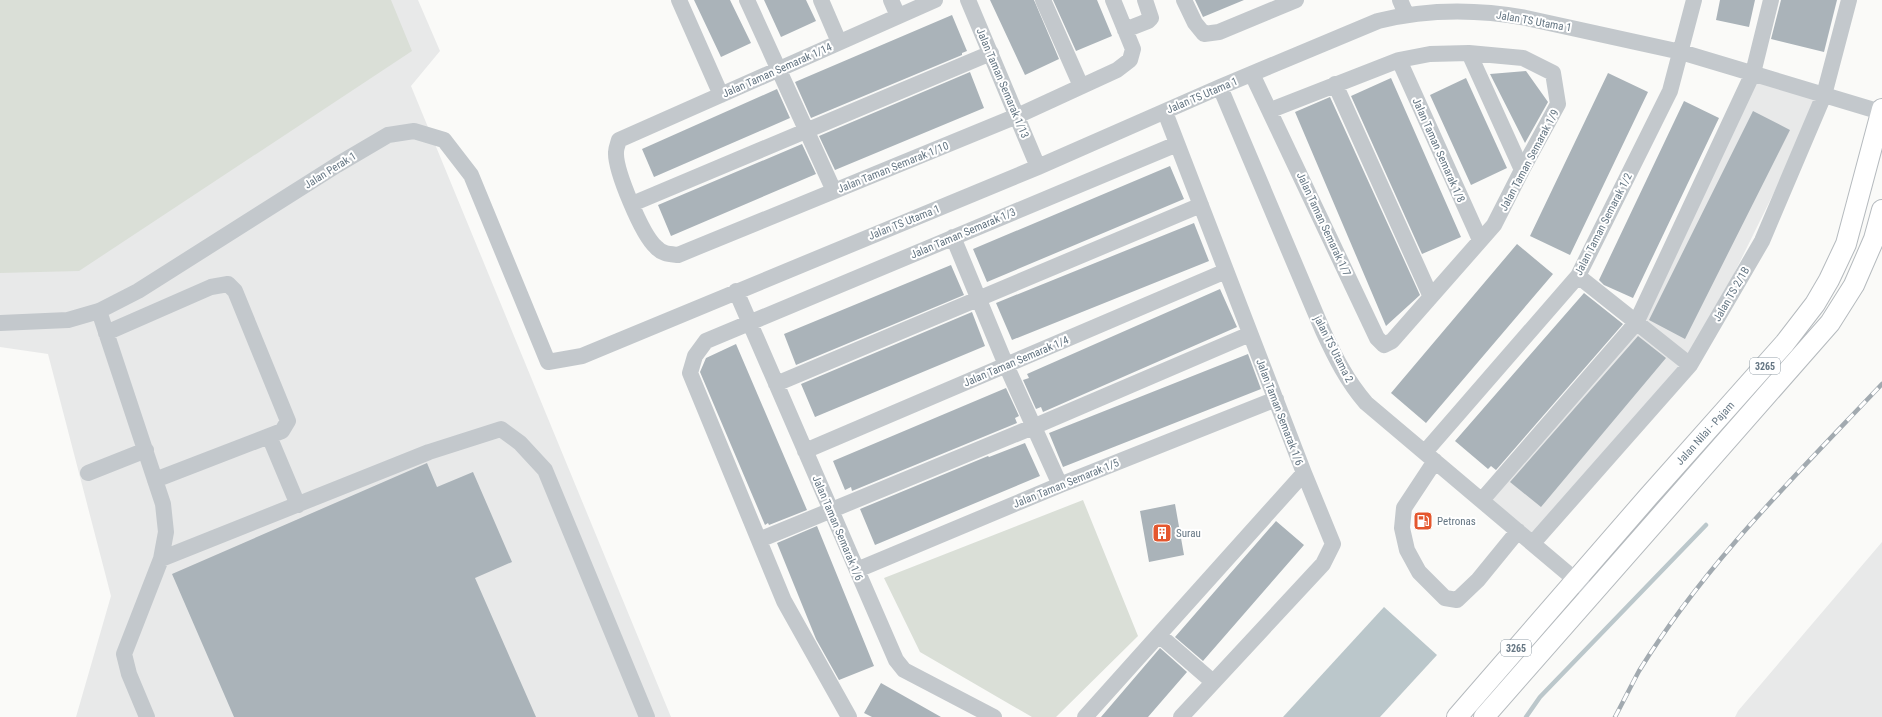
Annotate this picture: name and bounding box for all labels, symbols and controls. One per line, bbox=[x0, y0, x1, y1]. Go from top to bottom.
street label: Jalan TS Utama 1 bbox=[1495, 8, 1573, 35]
street label: Jalan Taman Semarak 1/13 bbox=[973, 26, 1032, 140]
street label: Jalan Taman Semarak 1/14 bbox=[720, 40, 834, 100]
street label: Jalan TS Utama 1 bbox=[1165, 75, 1240, 116]
street label: Jalan Taman Semarak 1/8 bbox=[1410, 96, 1467, 204]
street label: Jalan Taman Semarak 1/9 bbox=[1497, 107, 1562, 213]
street label: Jalan Taman Semarak 1/10 bbox=[836, 139, 951, 196]
street label: Jalan Perak 1 bbox=[302, 149, 359, 191]
street label: Jalan Taman Semarak 1/7 bbox=[1294, 170, 1353, 278]
street label: Jalan Taman Semarak 1/2 bbox=[1572, 171, 1635, 278]
street label: Jalan TS Utama 1 bbox=[866, 202, 942, 243]
street label: Jalan Taman Semarak 1/3 bbox=[909, 205, 1018, 262]
street label: Jalan TS 2/1B bbox=[1711, 265, 1752, 324]
street label: jalan TS Utama 2 bbox=[1311, 313, 1356, 385]
street label: Jalan Taman Semarak 1/4 bbox=[962, 333, 1071, 390]
street label: Jalan Taman Semarak 1/6 bbox=[1253, 357, 1306, 467]
road number: 3265 bbox=[1750, 358, 1780, 374]
street label: Jalan Nilai - Pajam bbox=[1673, 399, 1737, 468]
street label: Jalan Taman Semarak 1/5 bbox=[1011, 456, 1121, 511]
street label: Jalan Taman Semarak 1/6 bbox=[809, 474, 866, 583]
fuel station icon: Petronas bbox=[1412, 510, 1434, 532]
place label: Petronas bbox=[1437, 515, 1476, 528]
building icon: Surau bbox=[1151, 522, 1173, 544]
place label: Surau bbox=[1176, 527, 1201, 540]
road number: 3265 bbox=[1501, 640, 1531, 656]

